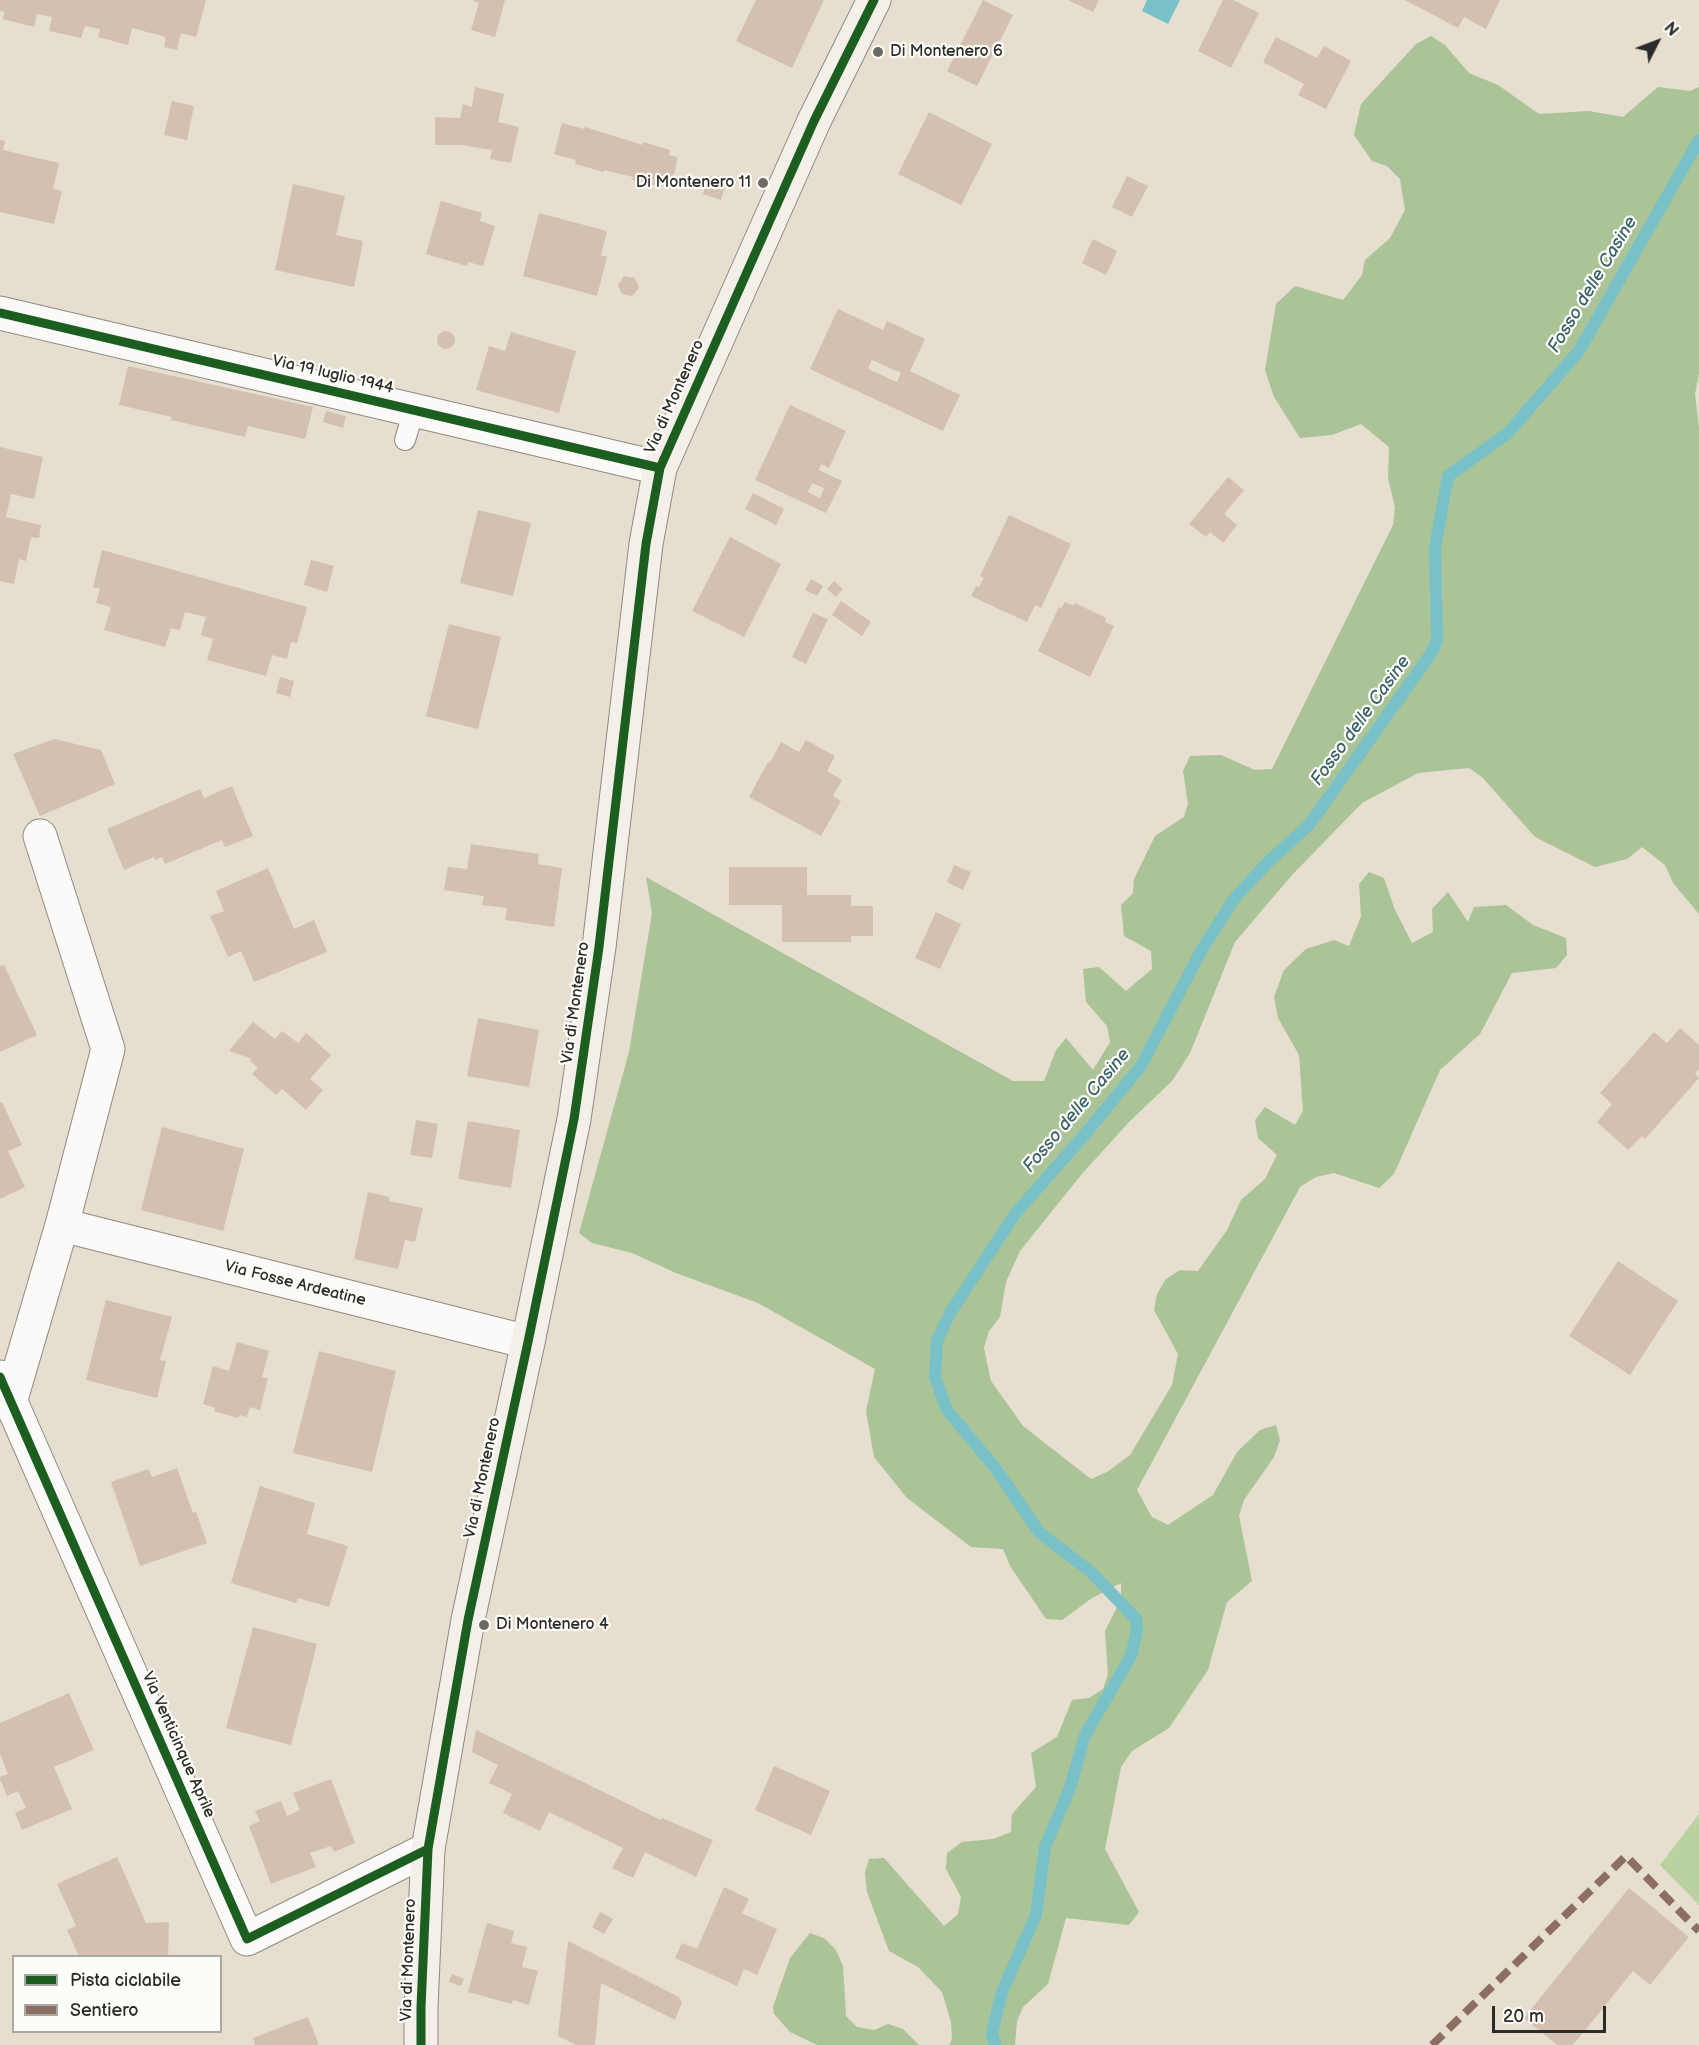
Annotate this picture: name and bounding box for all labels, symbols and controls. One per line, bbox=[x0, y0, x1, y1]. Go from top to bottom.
north arrow bbox=[1627, 12, 1687, 72]
text: N bbox=[1660, 19, 1682, 40]
place label: Di Montenero 6 bbox=[890, 42, 1003, 62]
marker: Di Montenero 6 bbox=[871, 45, 885, 59]
place label: Di Montenero 11 bbox=[636, 173, 751, 193]
marker: Di Montenero 11 bbox=[756, 176, 770, 190]
water label: Fosso delle Casine bbox=[1544, 213, 1642, 357]
street label: Via di Montenero bbox=[641, 337, 709, 457]
street label: Via 19 luglio 1944 bbox=[270, 352, 396, 398]
water label: Fosso delle Casine bbox=[1307, 652, 1415, 790]
street label: Via di Montenero bbox=[558, 941, 594, 1065]
water label: Fosso delle Casine bbox=[1019, 1045, 1135, 1177]
street label: Via Fosse Ardeatine bbox=[222, 1257, 368, 1311]
street label: Via di Montenero bbox=[461, 1416, 505, 1540]
place label: Di Montenero 4 bbox=[496, 1615, 609, 1635]
marker: Di Montenero 4 bbox=[477, 1618, 491, 1632]
street label: Via Venticinque Aprile bbox=[137, 1669, 219, 1821]
street label: Via di Montenero bbox=[397, 1898, 421, 2022]
legend bbox=[12, 1955, 222, 2033]
text: Pista ciclabile bbox=[70, 1970, 181, 1991]
scale bar bbox=[1495, 1994, 1609, 2032]
text: Sentiero bbox=[70, 2000, 139, 2021]
text: 20 m bbox=[1503, 2006, 1544, 2027]

